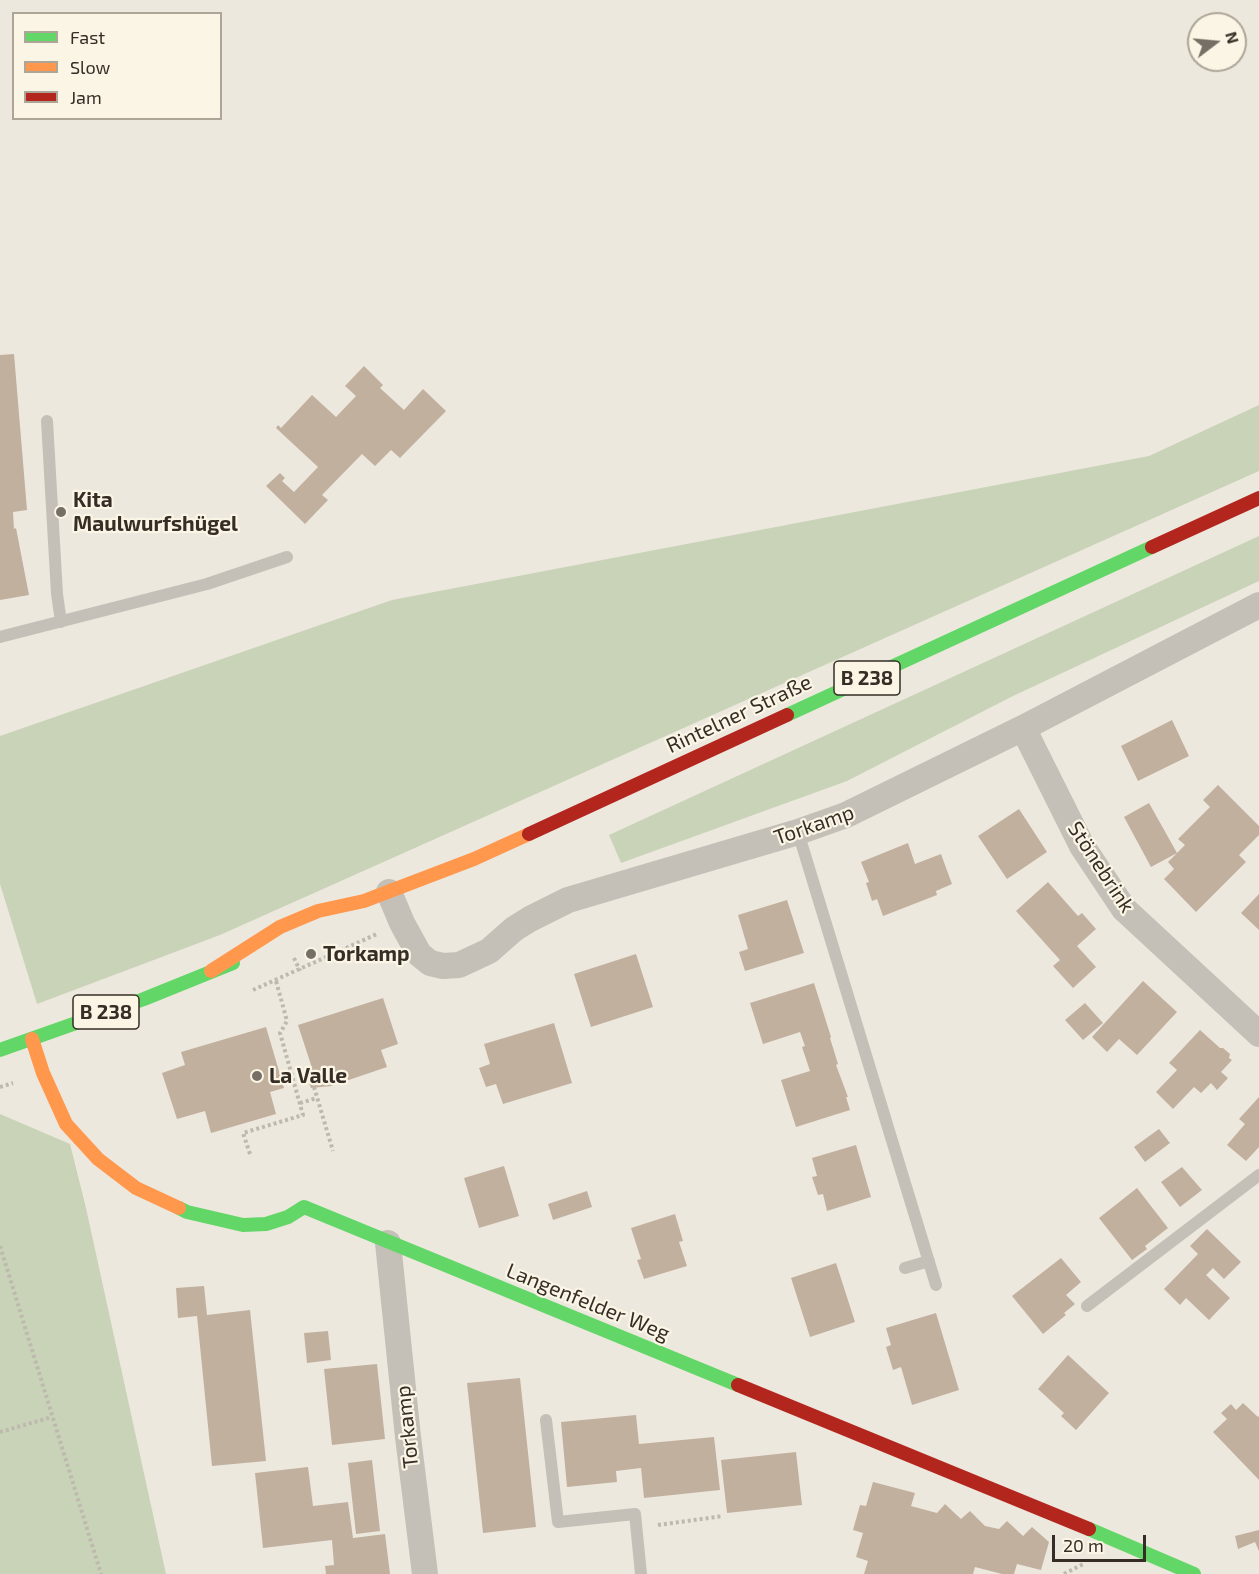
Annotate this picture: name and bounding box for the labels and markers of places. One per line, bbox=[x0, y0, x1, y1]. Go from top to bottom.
place label: Kita Maulwurfshügel bbox=[73, 487, 238, 537]
marker: Kita Maulwurfshügel bbox=[54, 505, 68, 519]
place label: Torkamp bbox=[323, 941, 410, 967]
marker: Torkamp bbox=[304, 947, 318, 961]
place label: La Valle bbox=[269, 1063, 347, 1089]
marker: La Valle bbox=[250, 1069, 264, 1083]

